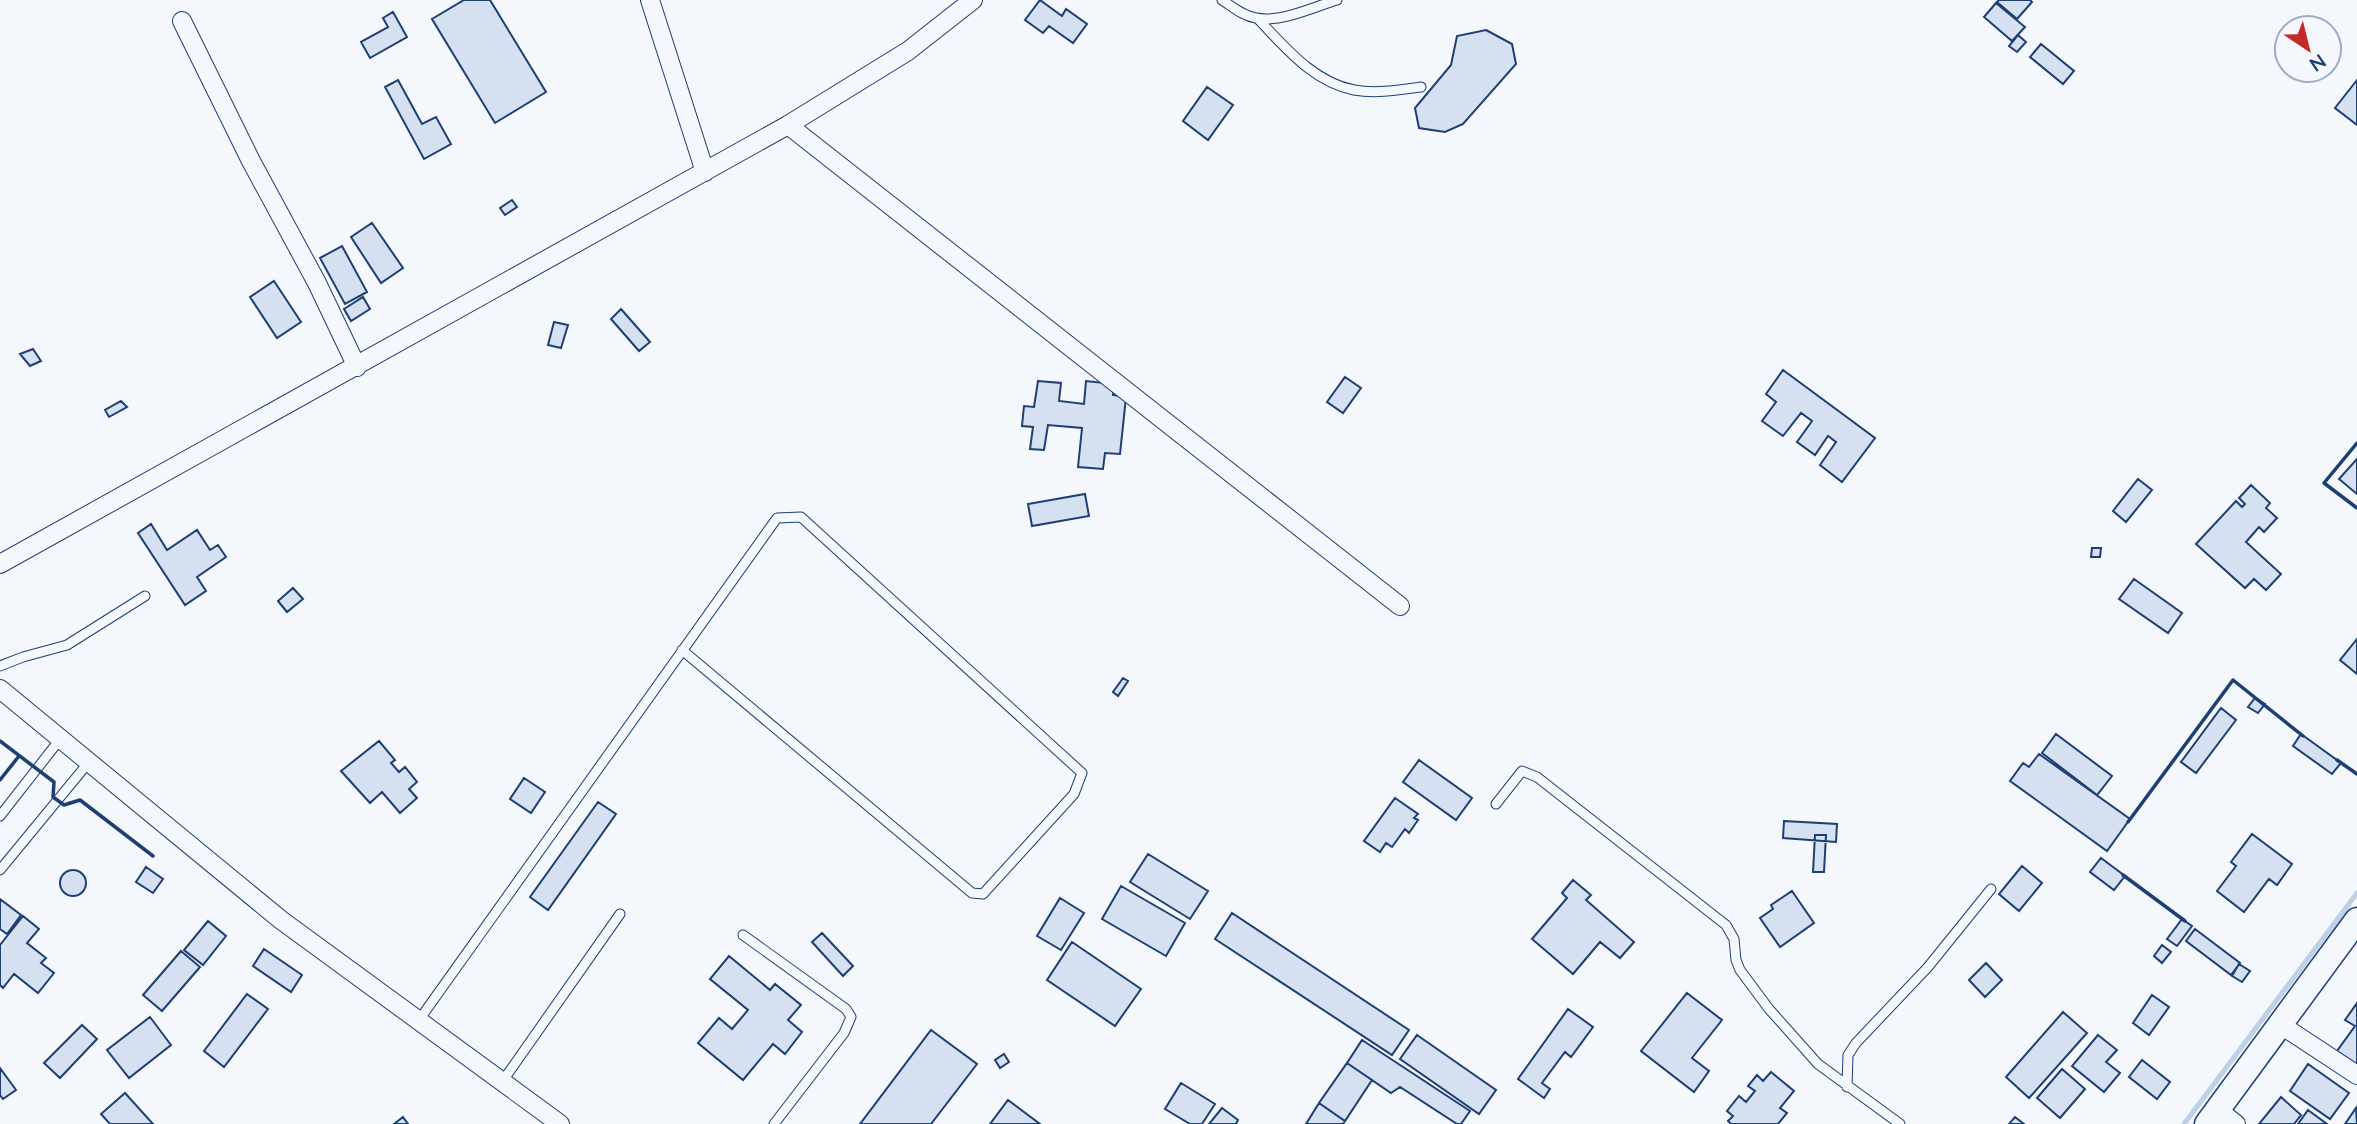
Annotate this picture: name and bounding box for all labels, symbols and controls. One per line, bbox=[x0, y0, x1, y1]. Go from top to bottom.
north arrow bbox=[2273, 14, 2343, 84]
text: N bbox=[2305, 50, 2331, 77]

